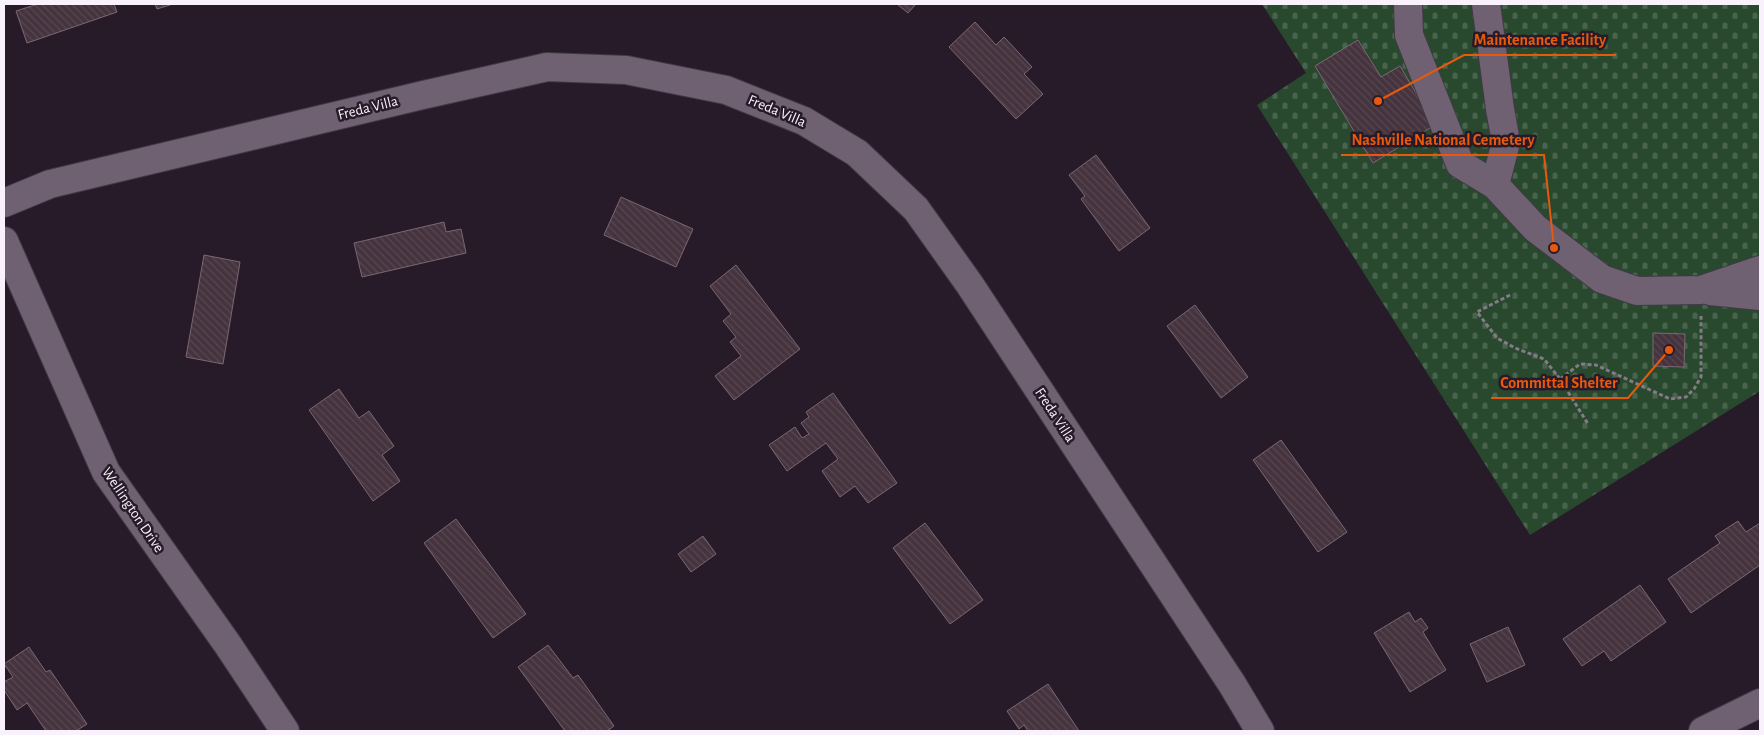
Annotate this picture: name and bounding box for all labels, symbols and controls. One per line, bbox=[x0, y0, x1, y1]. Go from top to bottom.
callout: Maintenance Facility bbox=[1464, 24, 1616, 55]
text: Maintenance Facility bbox=[1474, 32, 1607, 49]
street label: Freda Villa bbox=[746, 92, 808, 130]
street label: Freda Villa bbox=[336, 93, 400, 123]
callout: Nashville National Cemetery bbox=[1341, 124, 1544, 155]
text: Nashville National Cemetery bbox=[1351, 132, 1535, 149]
callout: Committal Shelter bbox=[1491, 367, 1628, 398]
text: Committal Shelter bbox=[1500, 375, 1618, 391]
street label: Freda Villa bbox=[1032, 385, 1078, 445]
street label: Wellington Drive bbox=[99, 465, 167, 555]

